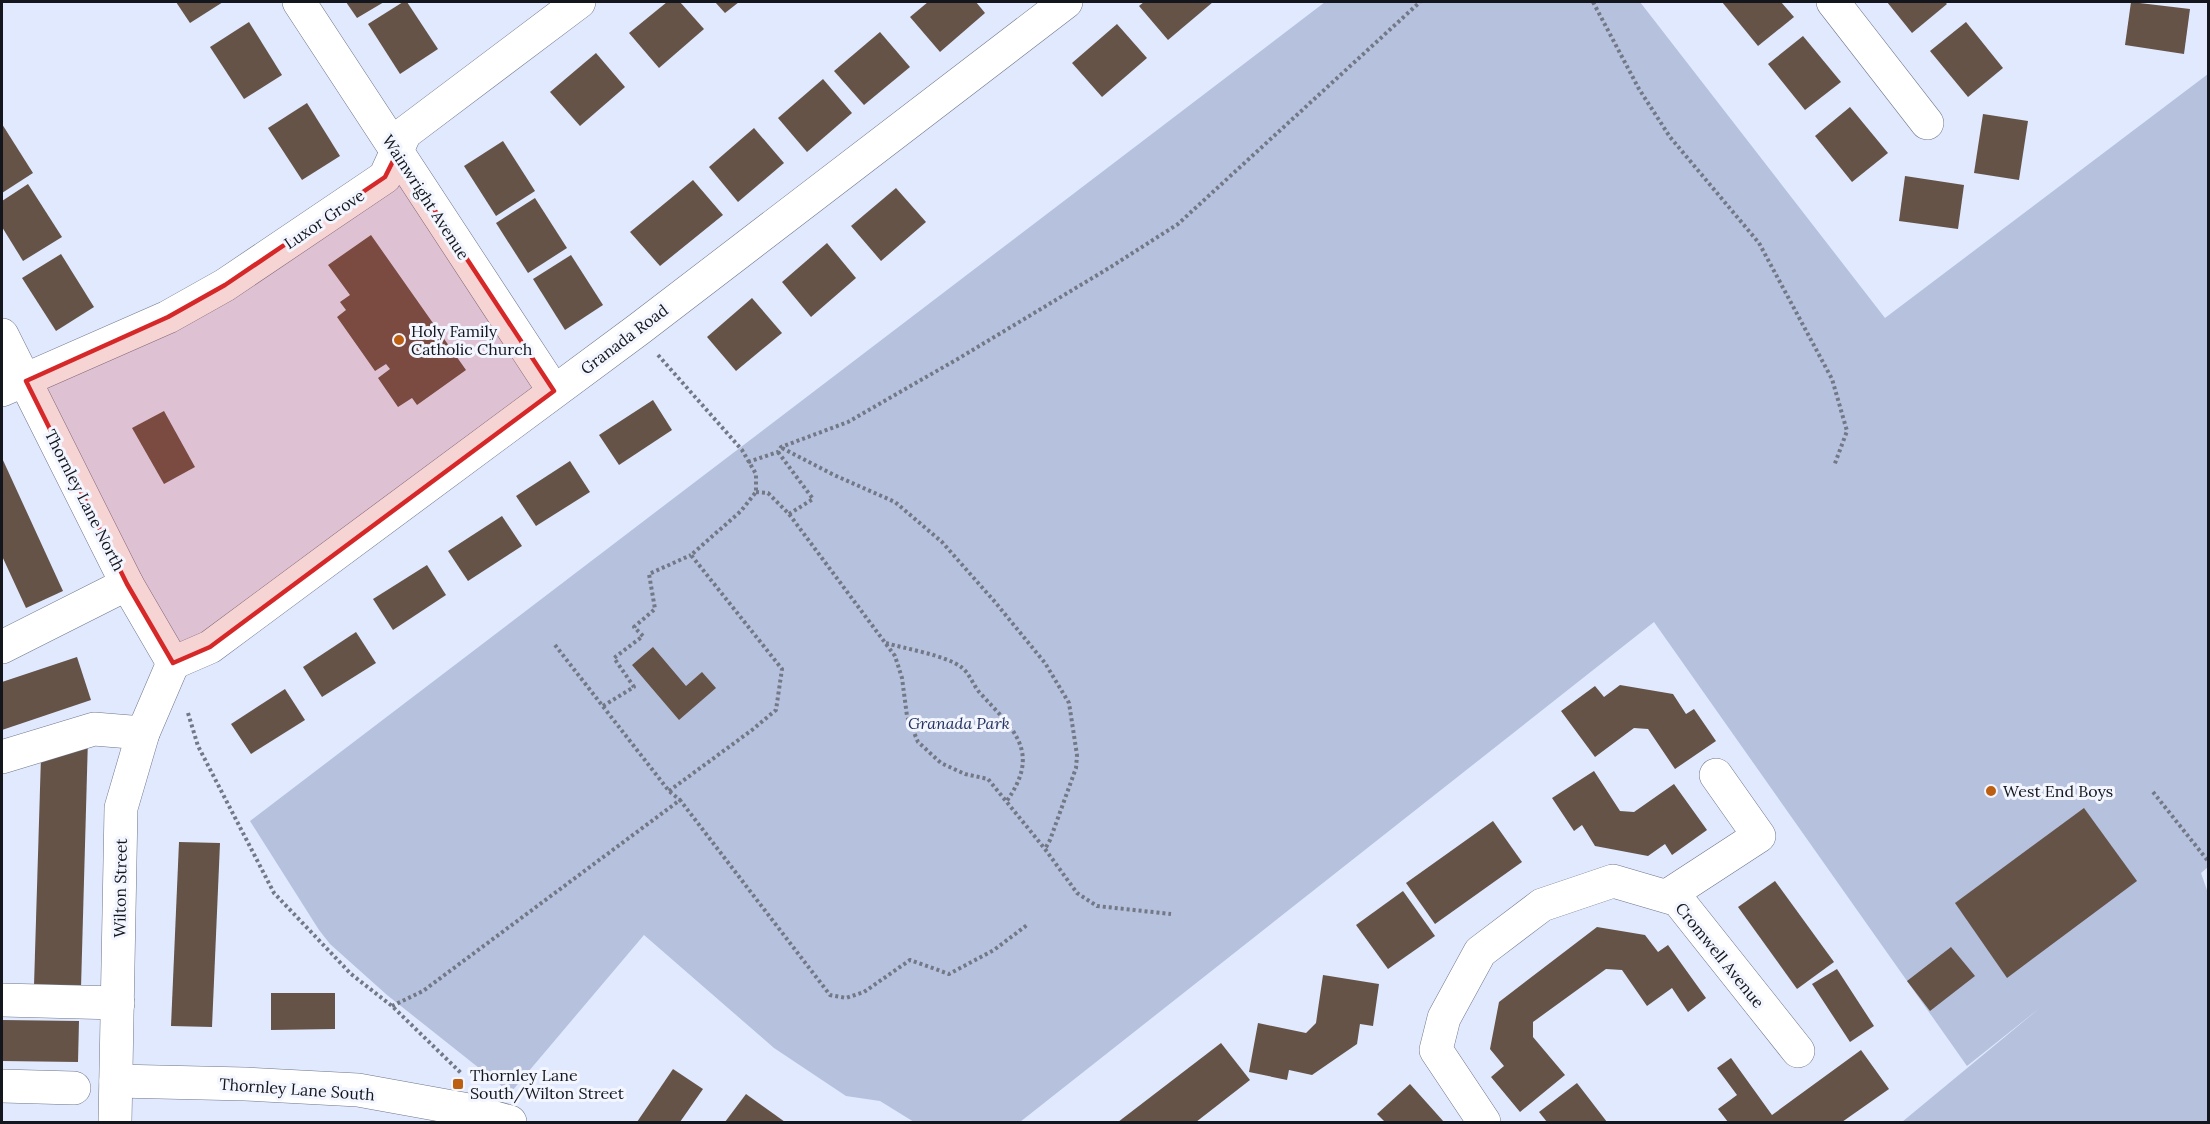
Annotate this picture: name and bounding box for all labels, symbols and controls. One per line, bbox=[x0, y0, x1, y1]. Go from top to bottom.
street label: Wainwright Avenue bbox=[378, 131, 474, 264]
street label: Luxor Grove bbox=[280, 185, 368, 253]
street label: Granada Road bbox=[576, 299, 672, 378]
place label: Holy Family Catholic Church bbox=[411, 321, 533, 359]
marker: Holy Family Catholic Church bbox=[392, 333, 406, 347]
street label: Thornley Lane North bbox=[41, 426, 130, 574]
park label: Granada Park bbox=[908, 713, 1010, 733]
place label: West End Boys bbox=[2003, 781, 2113, 801]
marker: West End Boys bbox=[1984, 784, 1998, 798]
street label: Wilton Street bbox=[109, 837, 131, 938]
street label: Cromwell Avenue bbox=[1671, 898, 1769, 1012]
place label: Thornley Lane South/Wilton Street bbox=[470, 1065, 625, 1104]
street label: Thornley Lane South bbox=[219, 1074, 376, 1104]
marker: Thornley Lane South/Wilton Street bbox=[451, 1077, 465, 1091]

